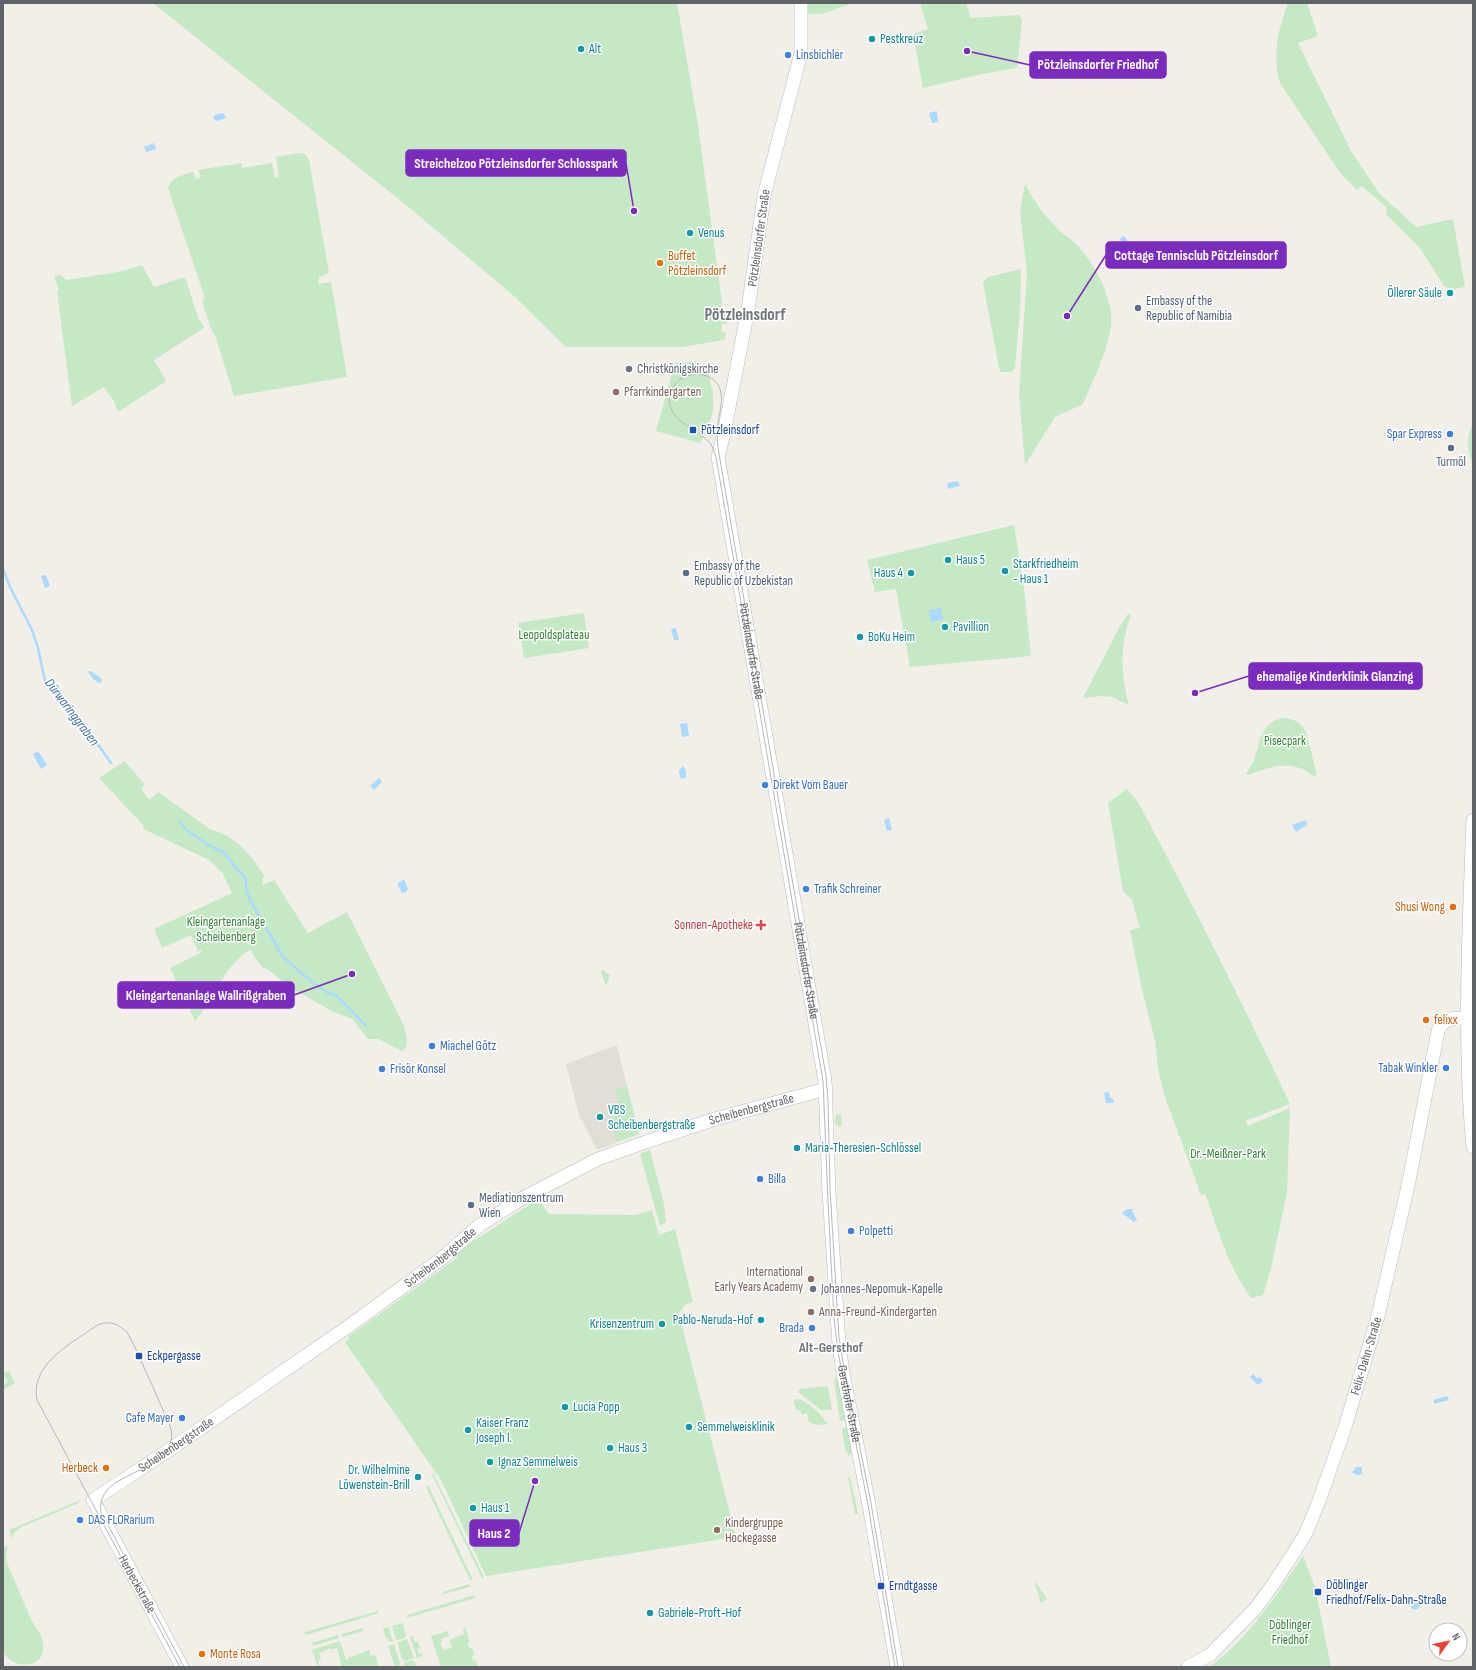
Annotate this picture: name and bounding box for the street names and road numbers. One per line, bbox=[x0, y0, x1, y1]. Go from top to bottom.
street label: Pötzleinsdorfer Straße bbox=[744, 188, 774, 288]
street label: Pötzleinsdorfer Straße bbox=[735, 602, 767, 701]
street label: Pötzleinsdorfer Straße bbox=[790, 921, 822, 1020]
street label: Scheibenbergstraße bbox=[707, 1090, 796, 1128]
street label: Scheibenbergstraße bbox=[401, 1224, 479, 1291]
street label: Felix-Dahn-Straße bbox=[1347, 1315, 1385, 1397]
street label: Gersthofer Straße bbox=[834, 1364, 864, 1444]
street label: Scheibenbergstraße bbox=[135, 1414, 217, 1476]
street label: Herbeckstraße bbox=[114, 1552, 160, 1616]

